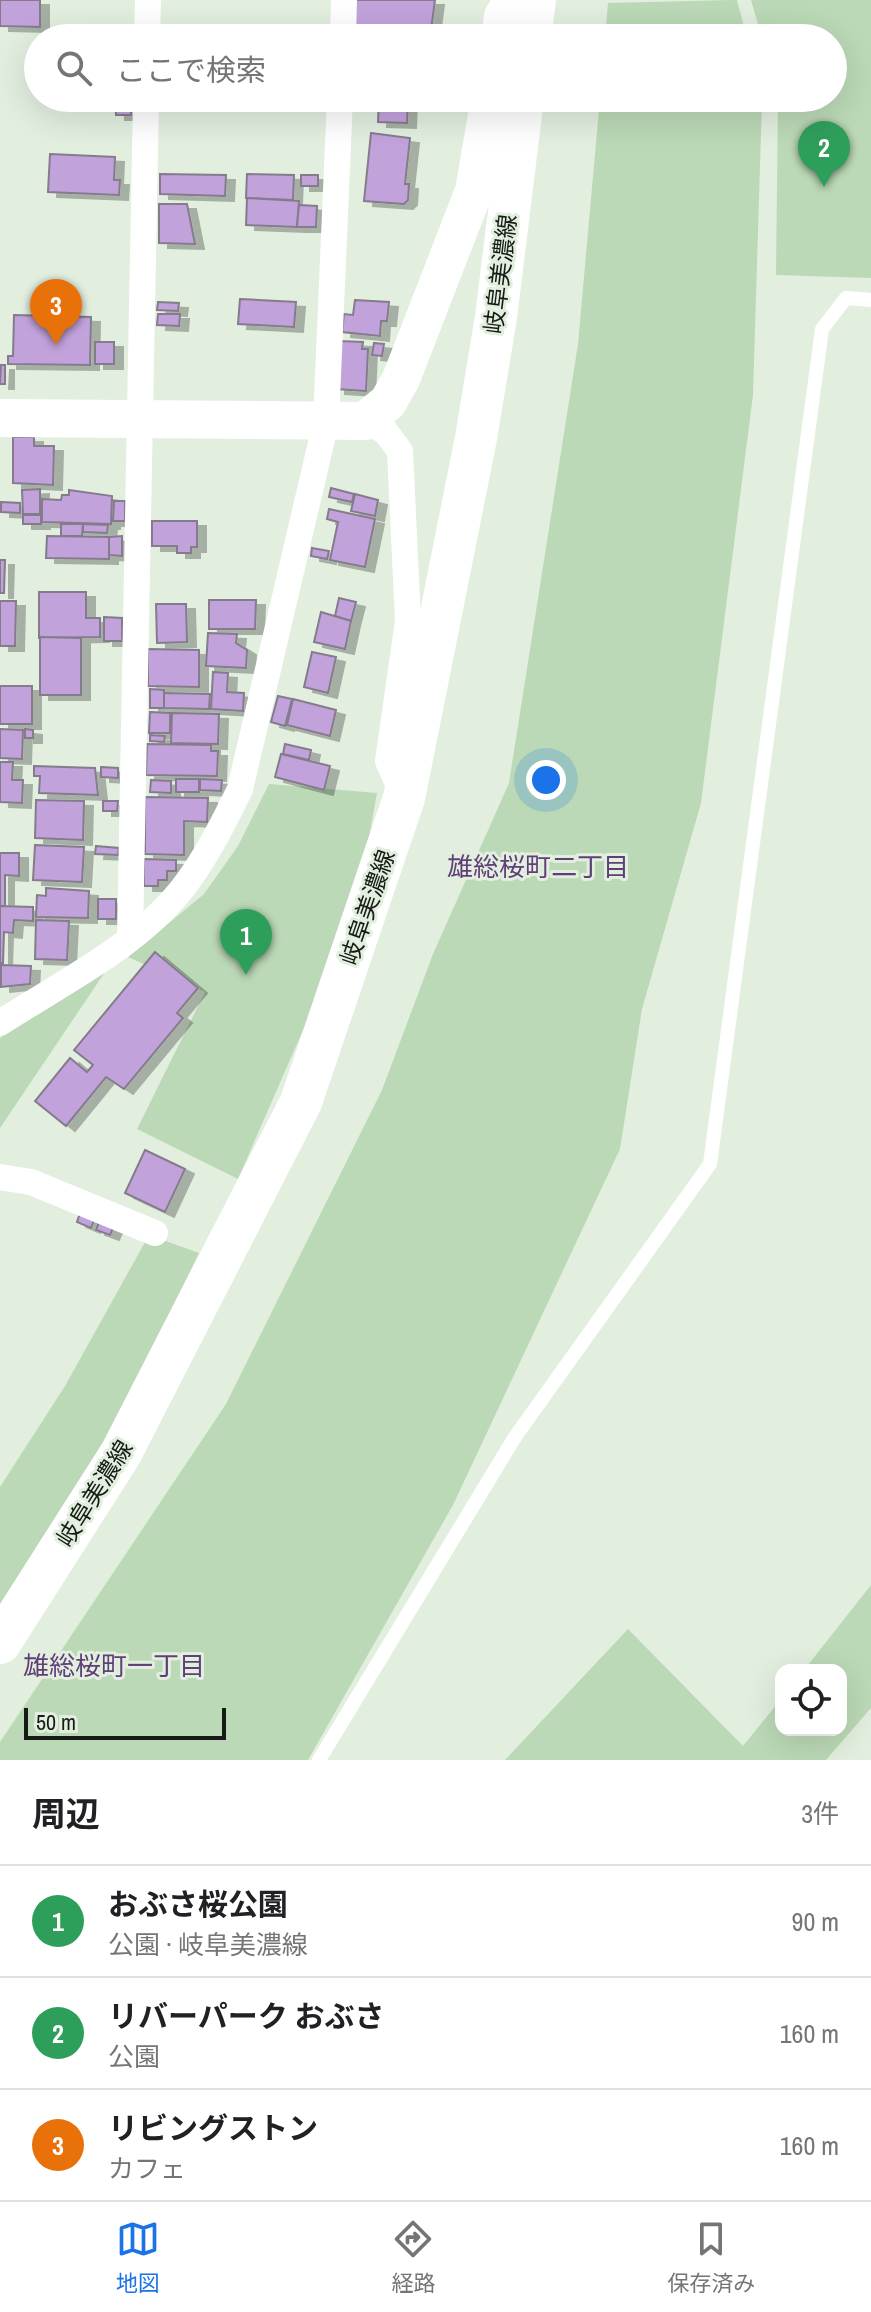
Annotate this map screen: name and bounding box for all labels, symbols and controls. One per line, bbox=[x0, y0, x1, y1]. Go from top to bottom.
search box bbox=[24, 24, 847, 112]
icon: search bbox=[52, 46, 96, 90]
text: ここで検索 bbox=[116, 50, 266, 90]
pin: 2 bbox=[798, 121, 850, 187]
street label: 岐阜美濃線 bbox=[477, 212, 523, 336]
pin: 3 bbox=[30, 279, 82, 345]
your location bbox=[526, 760, 566, 800]
street label: 岐阜美濃線 bbox=[332, 845, 402, 969]
district label: 雄総桜町二丁目 bbox=[447, 849, 629, 884]
pin: 1 bbox=[220, 909, 272, 975]
street label: 岐阜美濃線 bbox=[49, 1434, 139, 1552]
district label: 雄総桜町一丁目 bbox=[23, 1648, 205, 1683]
map controls bbox=[775, 1664, 847, 1736]
button: locate bbox=[775, 1664, 847, 1736]
scale bar bbox=[24, 1704, 226, 1740]
text: 50 m bbox=[36, 1707, 76, 1737]
text: 周辺 bbox=[32, 1791, 100, 1837]
text: 3件 bbox=[801, 1796, 839, 1831]
text: おぶさ桜公園 bbox=[108, 1884, 288, 1924]
text: 1 bbox=[52, 1904, 64, 1939]
text: 90 m bbox=[792, 1904, 839, 1939]
text: 公園 · 岐阜美濃線 bbox=[108, 1927, 308, 1962]
text: リバーパーク おぶさ bbox=[108, 1996, 385, 2036]
text: 2 bbox=[52, 2016, 64, 2051]
text: 160 m bbox=[780, 2016, 839, 2051]
text: 公園 bbox=[108, 2039, 160, 2074]
text: リビングストン bbox=[108, 2108, 318, 2148]
text: 3 bbox=[52, 2128, 64, 2163]
text: 160 m bbox=[780, 2128, 839, 2163]
text: カフェ bbox=[108, 2151, 186, 2186]
tab: 地図 bbox=[116, 2217, 160, 2298]
tab: 経路 bbox=[391, 2217, 435, 2298]
tab: 保存済み bbox=[667, 2217, 755, 2298]

